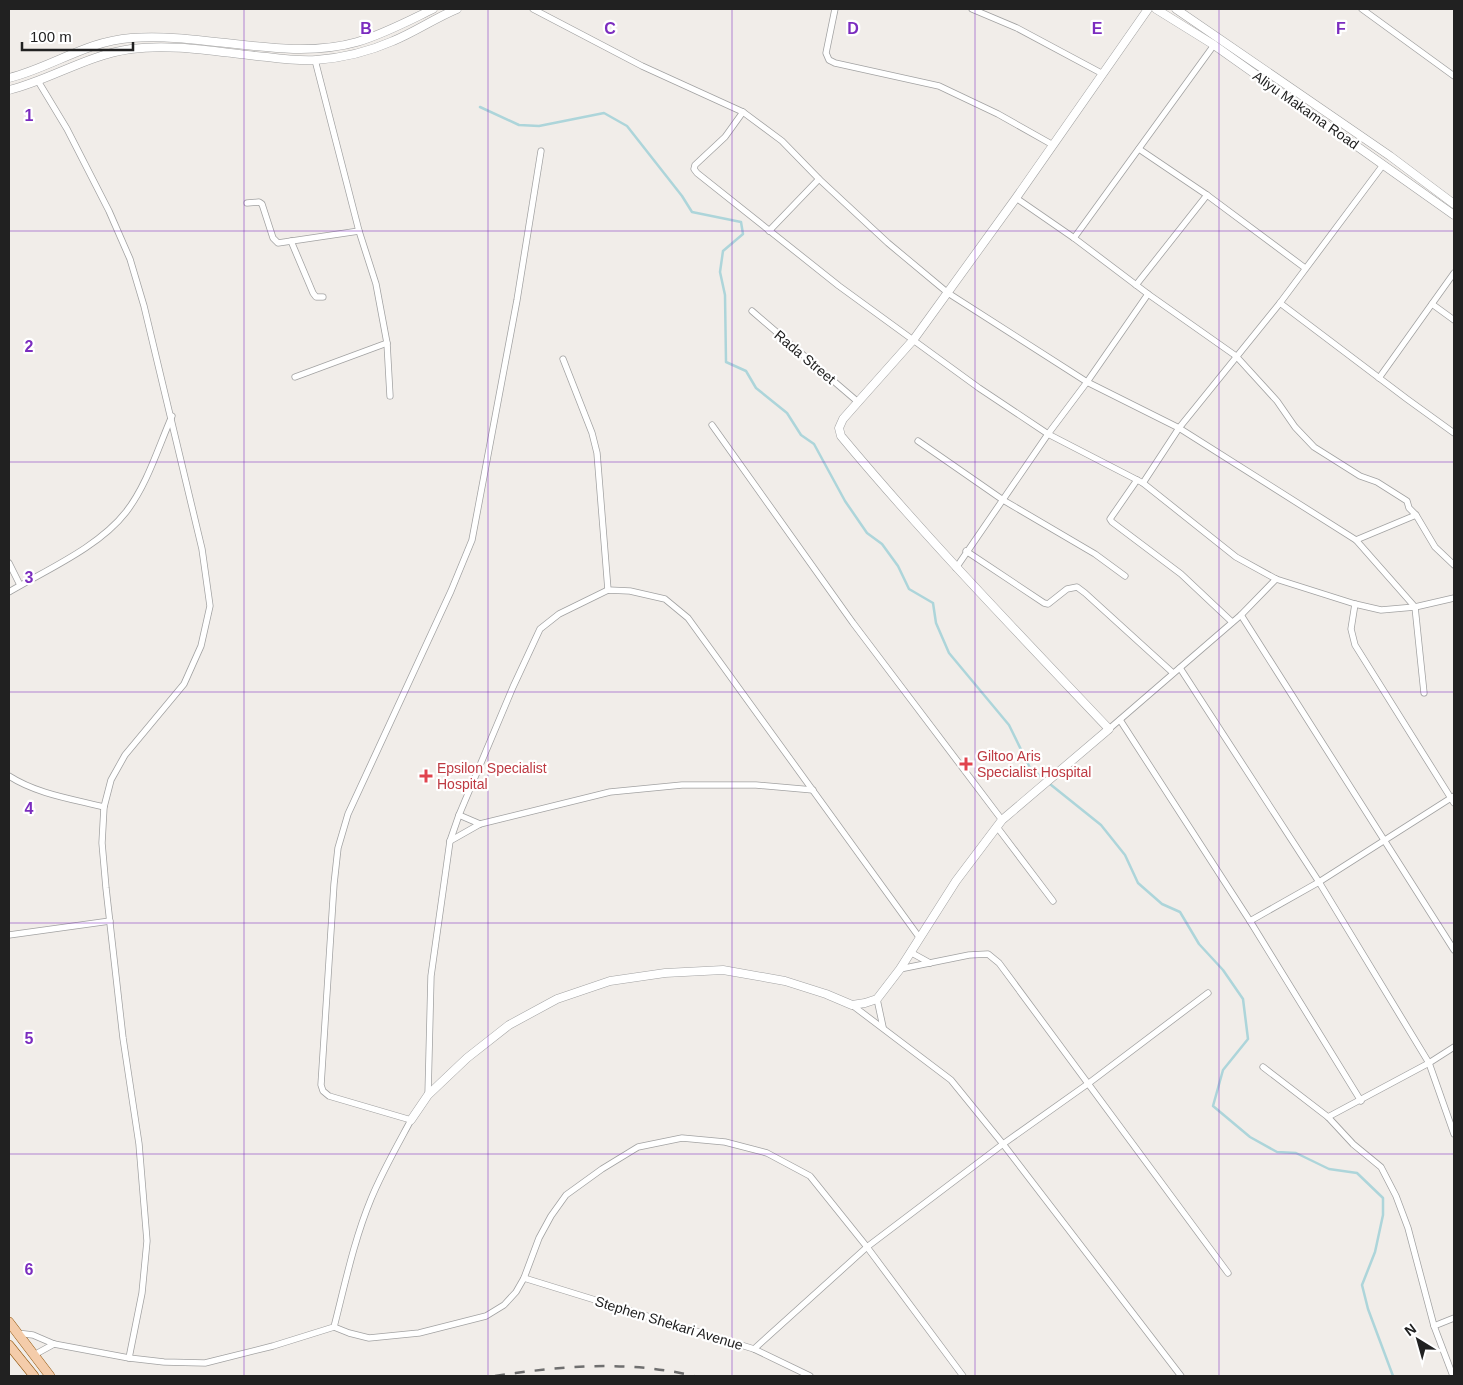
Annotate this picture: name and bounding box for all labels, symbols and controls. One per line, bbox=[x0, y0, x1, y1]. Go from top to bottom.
scale bar bbox=[22, 20, 134, 52]
text: B bbox=[360, 20, 372, 37]
text: C bbox=[604, 20, 616, 37]
text: D bbox=[847, 20, 859, 37]
text: E bbox=[1092, 20, 1103, 37]
text: F bbox=[1336, 20, 1346, 37]
text: 100 m bbox=[30, 28, 72, 45]
street label: Aliyu Makama Road bbox=[1250, 68, 1362, 152]
text: 1 bbox=[25, 107, 34, 124]
street label: Rada Street bbox=[771, 327, 839, 387]
text: 2 bbox=[25, 338, 34, 355]
text: 3 bbox=[25, 569, 34, 586]
place label: Giltoo Aris Specialist Hospital bbox=[977, 748, 1091, 780]
marker: Giltoo Aris Specialist Hospital bbox=[959, 757, 973, 771]
place label: Epsilon Specialist Hospital bbox=[437, 760, 547, 792]
marker: Epsilon Specialist Hospital bbox=[419, 769, 433, 783]
text: 4 bbox=[25, 800, 34, 817]
text: 5 bbox=[25, 1030, 34, 1047]
text: 6 bbox=[25, 1261, 34, 1278]
street label: Stephen Shekari Avenue bbox=[593, 1293, 745, 1353]
north arrow bbox=[1393, 1315, 1443, 1365]
text: N bbox=[1401, 1320, 1419, 1339]

